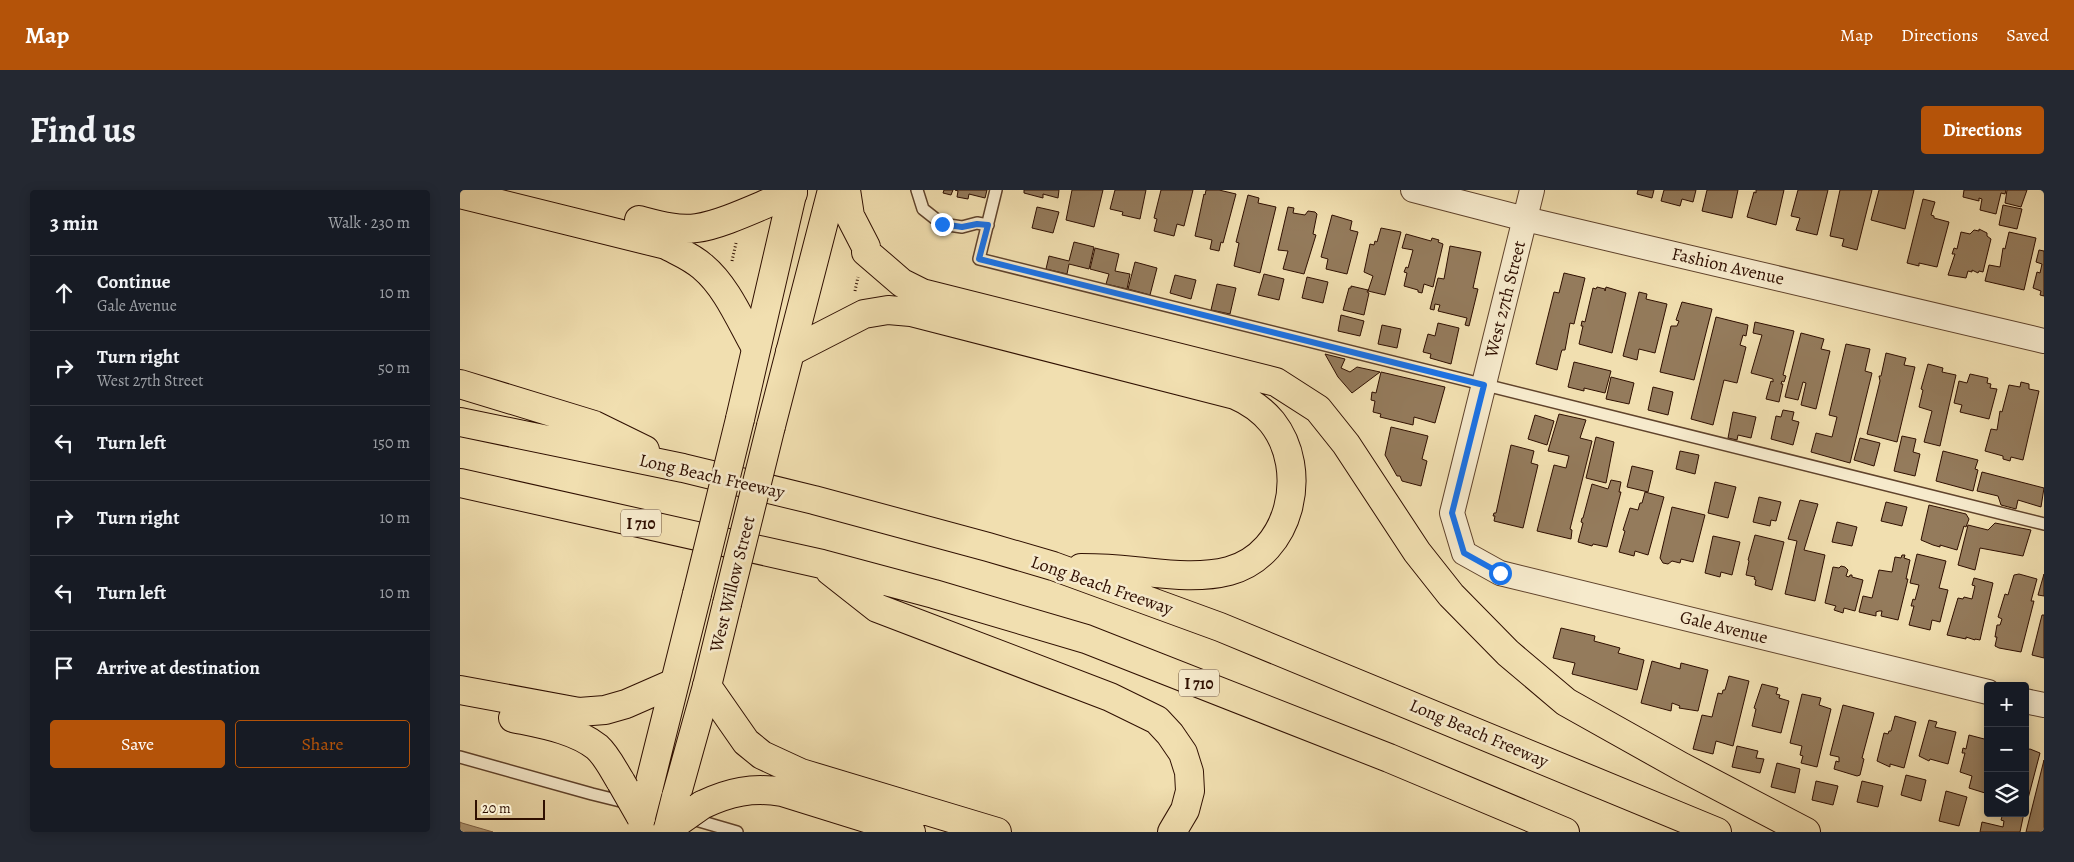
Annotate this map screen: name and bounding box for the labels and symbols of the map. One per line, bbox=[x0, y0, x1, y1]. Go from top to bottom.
route end bbox=[931, 213, 954, 236]
street label: West 27th Street bbox=[1479, 238, 1531, 361]
street label: Fashion Avenue bbox=[1669, 241, 1787, 291]
street label: Long Beach Freeway bbox=[637, 448, 788, 505]
road number: I 710 bbox=[621, 509, 661, 536]
street label: West Willow Street bbox=[703, 513, 761, 655]
street label: Long Beach Freeway bbox=[1028, 549, 1177, 621]
route start bbox=[1489, 562, 1512, 585]
street label: Gale Avenue bbox=[1678, 604, 1770, 650]
road number: I 710 bbox=[1179, 669, 1219, 696]
street label: Long Beach Freeway bbox=[1406, 693, 1553, 773]
scale bar bbox=[475, 797, 545, 820]

